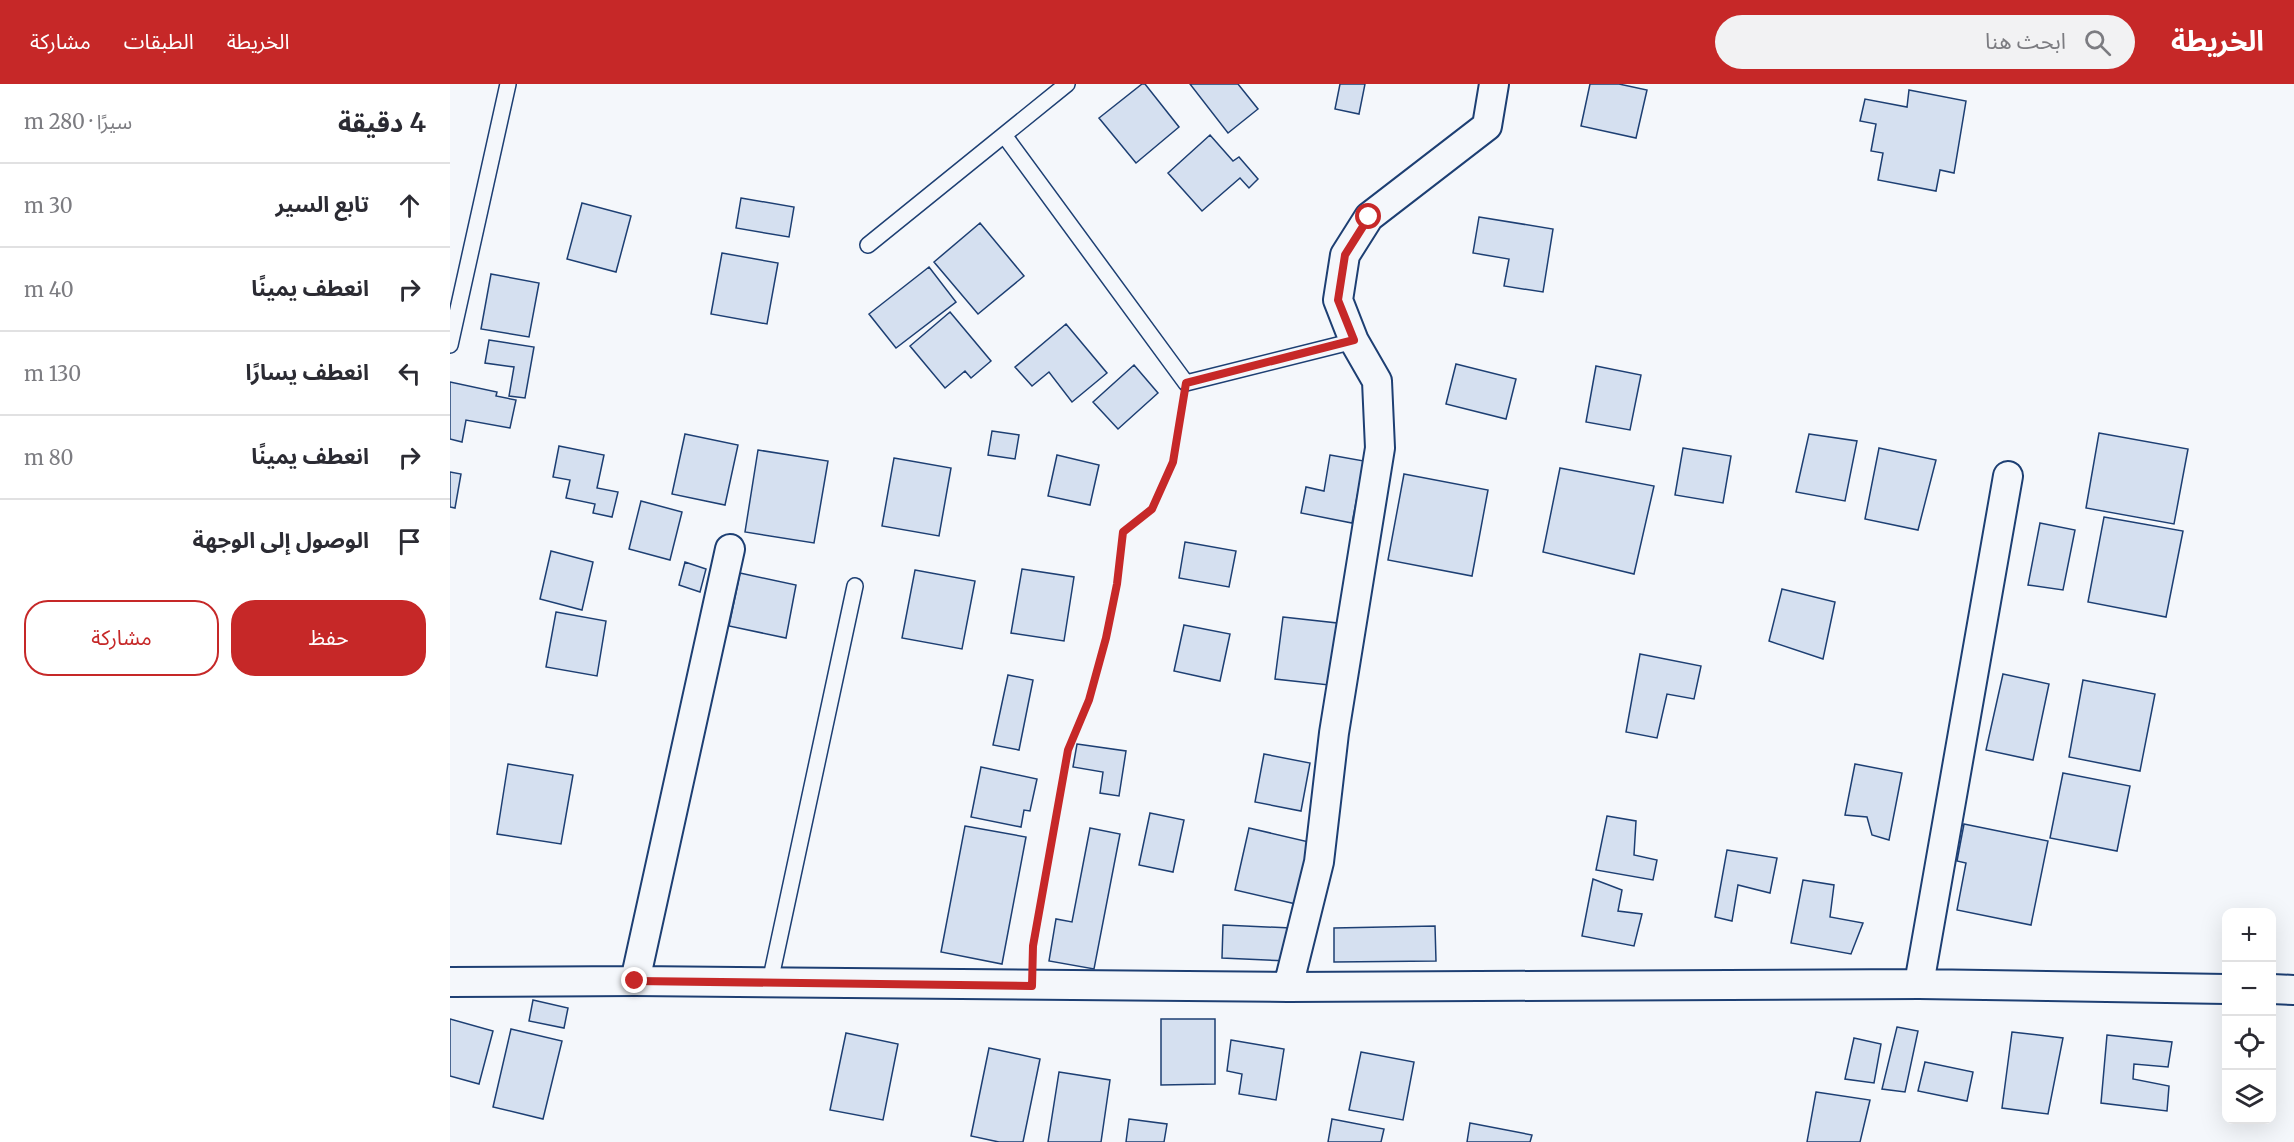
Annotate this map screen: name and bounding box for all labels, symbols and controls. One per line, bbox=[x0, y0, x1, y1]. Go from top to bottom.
search box bbox=[1715, 15, 2135, 69]
text: الخريطة bbox=[2171, 23, 2264, 59]
icon: search bbox=[2081, 26, 2114, 59]
text: ابحث هنا bbox=[1985, 27, 2066, 55]
text: مشاركة bbox=[30, 28, 91, 55]
text: الطبقات bbox=[124, 28, 194, 55]
text: الخريطة bbox=[227, 28, 290, 55]
text: 4 دقيقة bbox=[338, 106, 426, 139]
text: سيرًا · 280 m bbox=[24, 109, 132, 134]
icon: ahead bbox=[393, 189, 426, 222]
text: تابع السير bbox=[276, 190, 369, 218]
text: 30 m bbox=[24, 193, 73, 218]
route start bbox=[1355, 203, 1381, 229]
icon: right bbox=[393, 273, 426, 306]
text: انعطف يمينًا bbox=[251, 274, 369, 302]
text: 40 m bbox=[24, 277, 74, 302]
icon: left bbox=[393, 357, 426, 390]
text: انعطف يسارًا bbox=[246, 358, 369, 386]
text: 130 m bbox=[24, 361, 81, 386]
icon: right bbox=[393, 441, 426, 474]
text: انعطف يمينًا bbox=[251, 442, 369, 470]
text: 80 m bbox=[24, 445, 73, 470]
icon: arrive bbox=[393, 525, 426, 558]
text: الوصول إلى الوجهة bbox=[192, 526, 369, 554]
button: مشاركة bbox=[24, 600, 219, 676]
button: حفظ bbox=[231, 600, 426, 676]
map controls bbox=[2222, 908, 2276, 1124]
button: + bbox=[2222, 908, 2276, 962]
button: − bbox=[2222, 962, 2276, 1016]
route end bbox=[621, 967, 647, 993]
button: locate bbox=[2222, 1016, 2276, 1070]
button: layers bbox=[2222, 1070, 2276, 1124]

